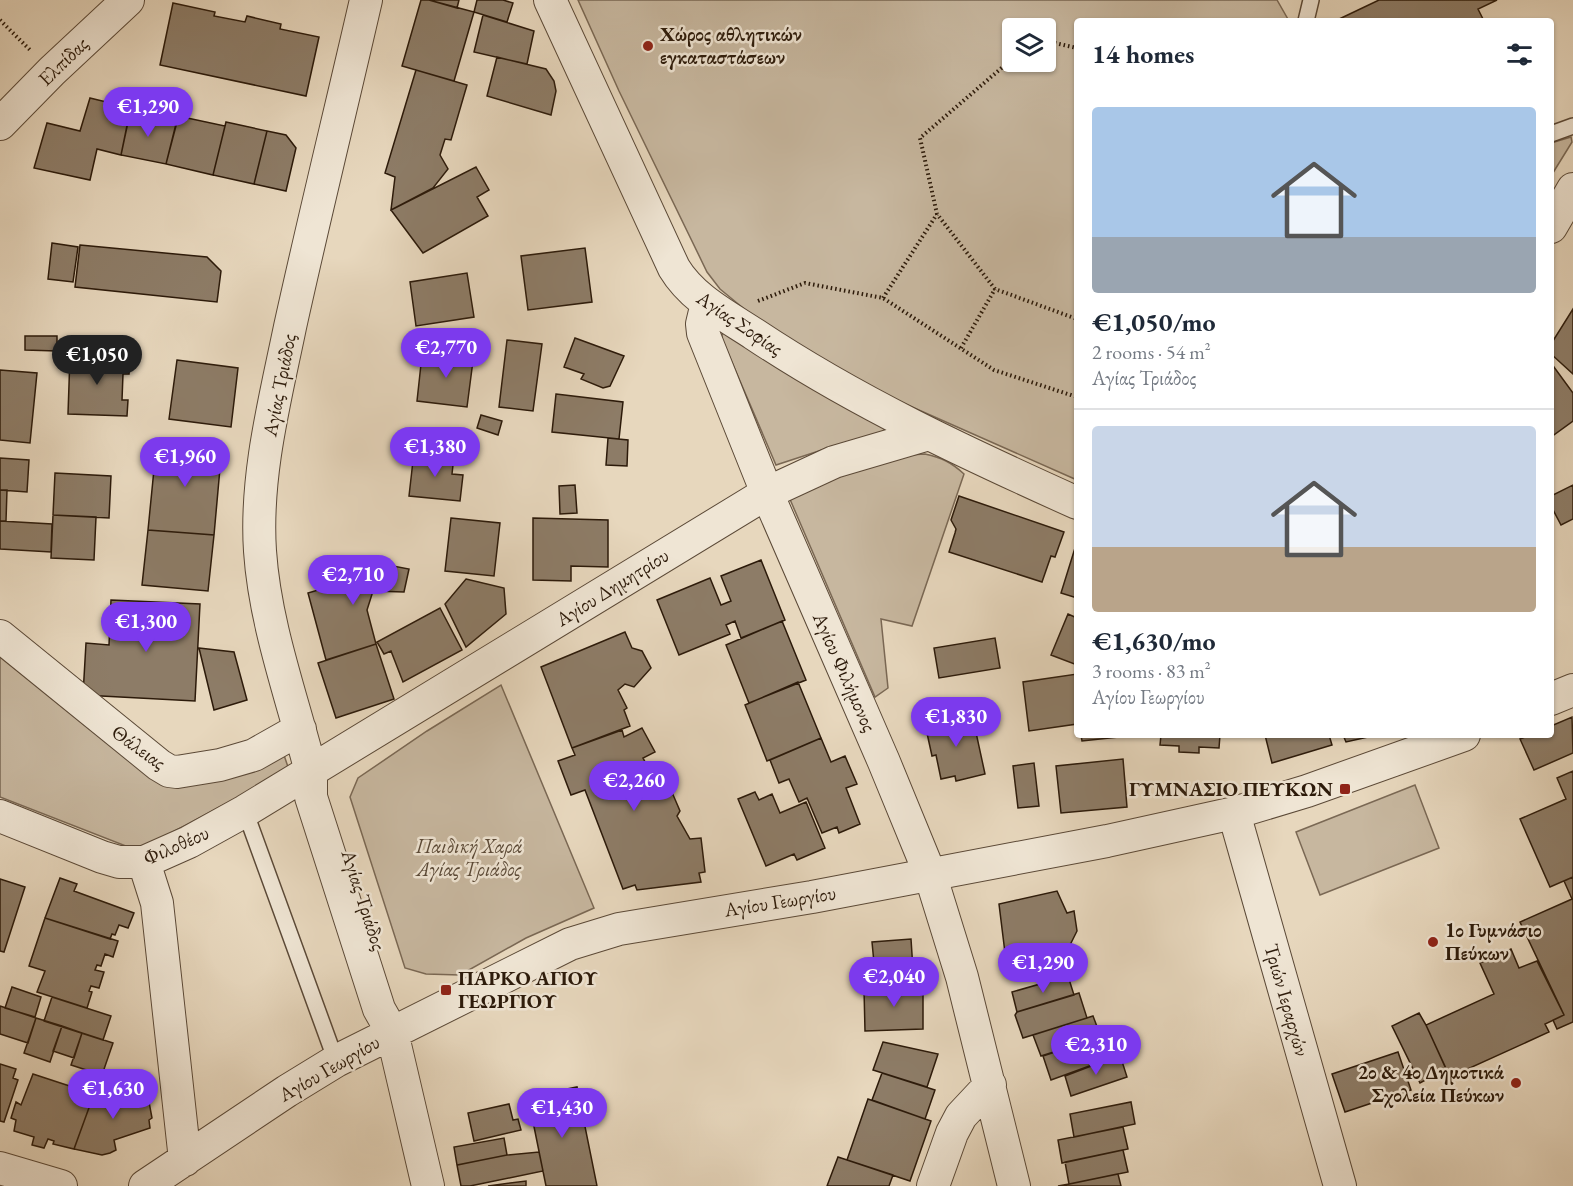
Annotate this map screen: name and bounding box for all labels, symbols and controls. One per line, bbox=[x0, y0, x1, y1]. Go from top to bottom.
map controls bbox=[1002, 18, 1056, 72]
button: layers bbox=[1002, 18, 1056, 72]
place label: Χώρος αθλητικών εγκαταστάσεων bbox=[659, 21, 802, 70]
street label: Ελπίδας bbox=[32, 31, 94, 91]
text: 14 homes bbox=[1092, 37, 1194, 71]
icon: filters bbox=[1503, 38, 1536, 71]
marker: Χώρος αθλητικών εγκαταστάσεων bbox=[641, 39, 655, 53]
pin: €1,290 bbox=[99, 87, 197, 138]
text: €1,290 bbox=[117, 93, 179, 119]
icon: home bbox=[1260, 146, 1368, 254]
street label: Αγίας Σοφίας bbox=[691, 284, 788, 361]
text: €1,050/mo bbox=[1092, 305, 1216, 339]
pin: €2,770 bbox=[397, 328, 495, 379]
street label: Αγίας Τριάδος bbox=[256, 331, 302, 440]
text: €2,770 bbox=[415, 334, 477, 360]
pin: €1,050 bbox=[48, 335, 146, 386]
text: 2 rooms · 54 m² bbox=[1092, 339, 1211, 365]
text: €1,050 bbox=[66, 341, 128, 367]
text: Αγίας Τριάδος bbox=[1092, 365, 1196, 391]
pin: €1,380 bbox=[386, 427, 484, 478]
text: €1,380 bbox=[404, 433, 466, 459]
pin: €1,960 bbox=[136, 437, 234, 488]
text: €1,960 bbox=[154, 443, 216, 469]
icon: home bbox=[1260, 465, 1368, 573]
street label: Αγίου Δημητρίου bbox=[550, 542, 673, 633]
pin: €2,710 bbox=[304, 555, 402, 606]
text: €2,710 bbox=[322, 561, 384, 587]
pin: €1,300 bbox=[97, 602, 195, 653]
street label: Αγίου Φιλήμονος bbox=[807, 607, 883, 736]
text: €1,300 bbox=[115, 608, 177, 634]
text: €1,630/mo bbox=[1092, 624, 1216, 658]
text: 3 rooms · 83 m² bbox=[1092, 658, 1211, 684]
text: Αγίου Γεωργίου bbox=[1092, 684, 1205, 710]
pin: €1,830 bbox=[907, 697, 1005, 748]
text: €1,830 bbox=[925, 703, 987, 729]
street label: Θάλειας bbox=[107, 718, 171, 776]
pin: €2,260 bbox=[585, 761, 683, 812]
text: €2,260 bbox=[603, 767, 665, 793]
place label: ΓΥΜΝΑΣΙΟ ΠΕΥΚΩΝ bbox=[1129, 776, 1333, 802]
marker: ΓΥΜΝΑΣΙΟ ΠΕΥΚΩΝ bbox=[1338, 782, 1352, 796]
street label: Φιλοθέου bbox=[139, 819, 213, 871]
park label: Παιδική Χαρά Αγίας Τριάδος bbox=[415, 833, 523, 882]
street label: Αγίας Τριάδος bbox=[335, 845, 393, 954]
street label: Αγίου Γεωργίου bbox=[721, 879, 838, 923]
place label: 1ο Γυμνάσιο Πεύκων bbox=[1445, 917, 1541, 966]
marker: 1ο Γυμνάσιο Πεύκων bbox=[1426, 935, 1440, 949]
street label: Τριών Ιεραρχών bbox=[1259, 941, 1315, 1059]
pin: €1,290 bbox=[994, 943, 1092, 994]
text: €1,290 bbox=[1012, 949, 1074, 975]
pin: €2,040 bbox=[845, 957, 943, 1008]
text: €2,040 bbox=[863, 963, 925, 989]
place label: ΠΑΡΚΟ ΑΓΙΟΥ ΓΕΩΡΓΙΟΥ bbox=[458, 965, 598, 1014]
marker: ΠΑΡΚΟ ΑΓΙΟΥ ΓΕΩΡΓΙΟΥ bbox=[439, 983, 453, 997]
pin: €2,310 bbox=[1047, 1025, 1145, 1076]
street label: Αγίου Γεωργίου bbox=[273, 1029, 384, 1108]
text: €2,310 bbox=[1065, 1031, 1127, 1057]
place label: 2ο & 4ο Δημοτικά Σχολεία Πεύκων bbox=[1358, 1059, 1505, 1108]
pin: €1,630 bbox=[64, 1069, 162, 1120]
text: €1,630 bbox=[82, 1075, 144, 1101]
marker: 2ο & 4ο Δημοτικά Σχολεία Πεύκων bbox=[1509, 1076, 1523, 1090]
pin: €1,430 bbox=[513, 1088, 611, 1139]
text: €1,430 bbox=[531, 1094, 593, 1120]

